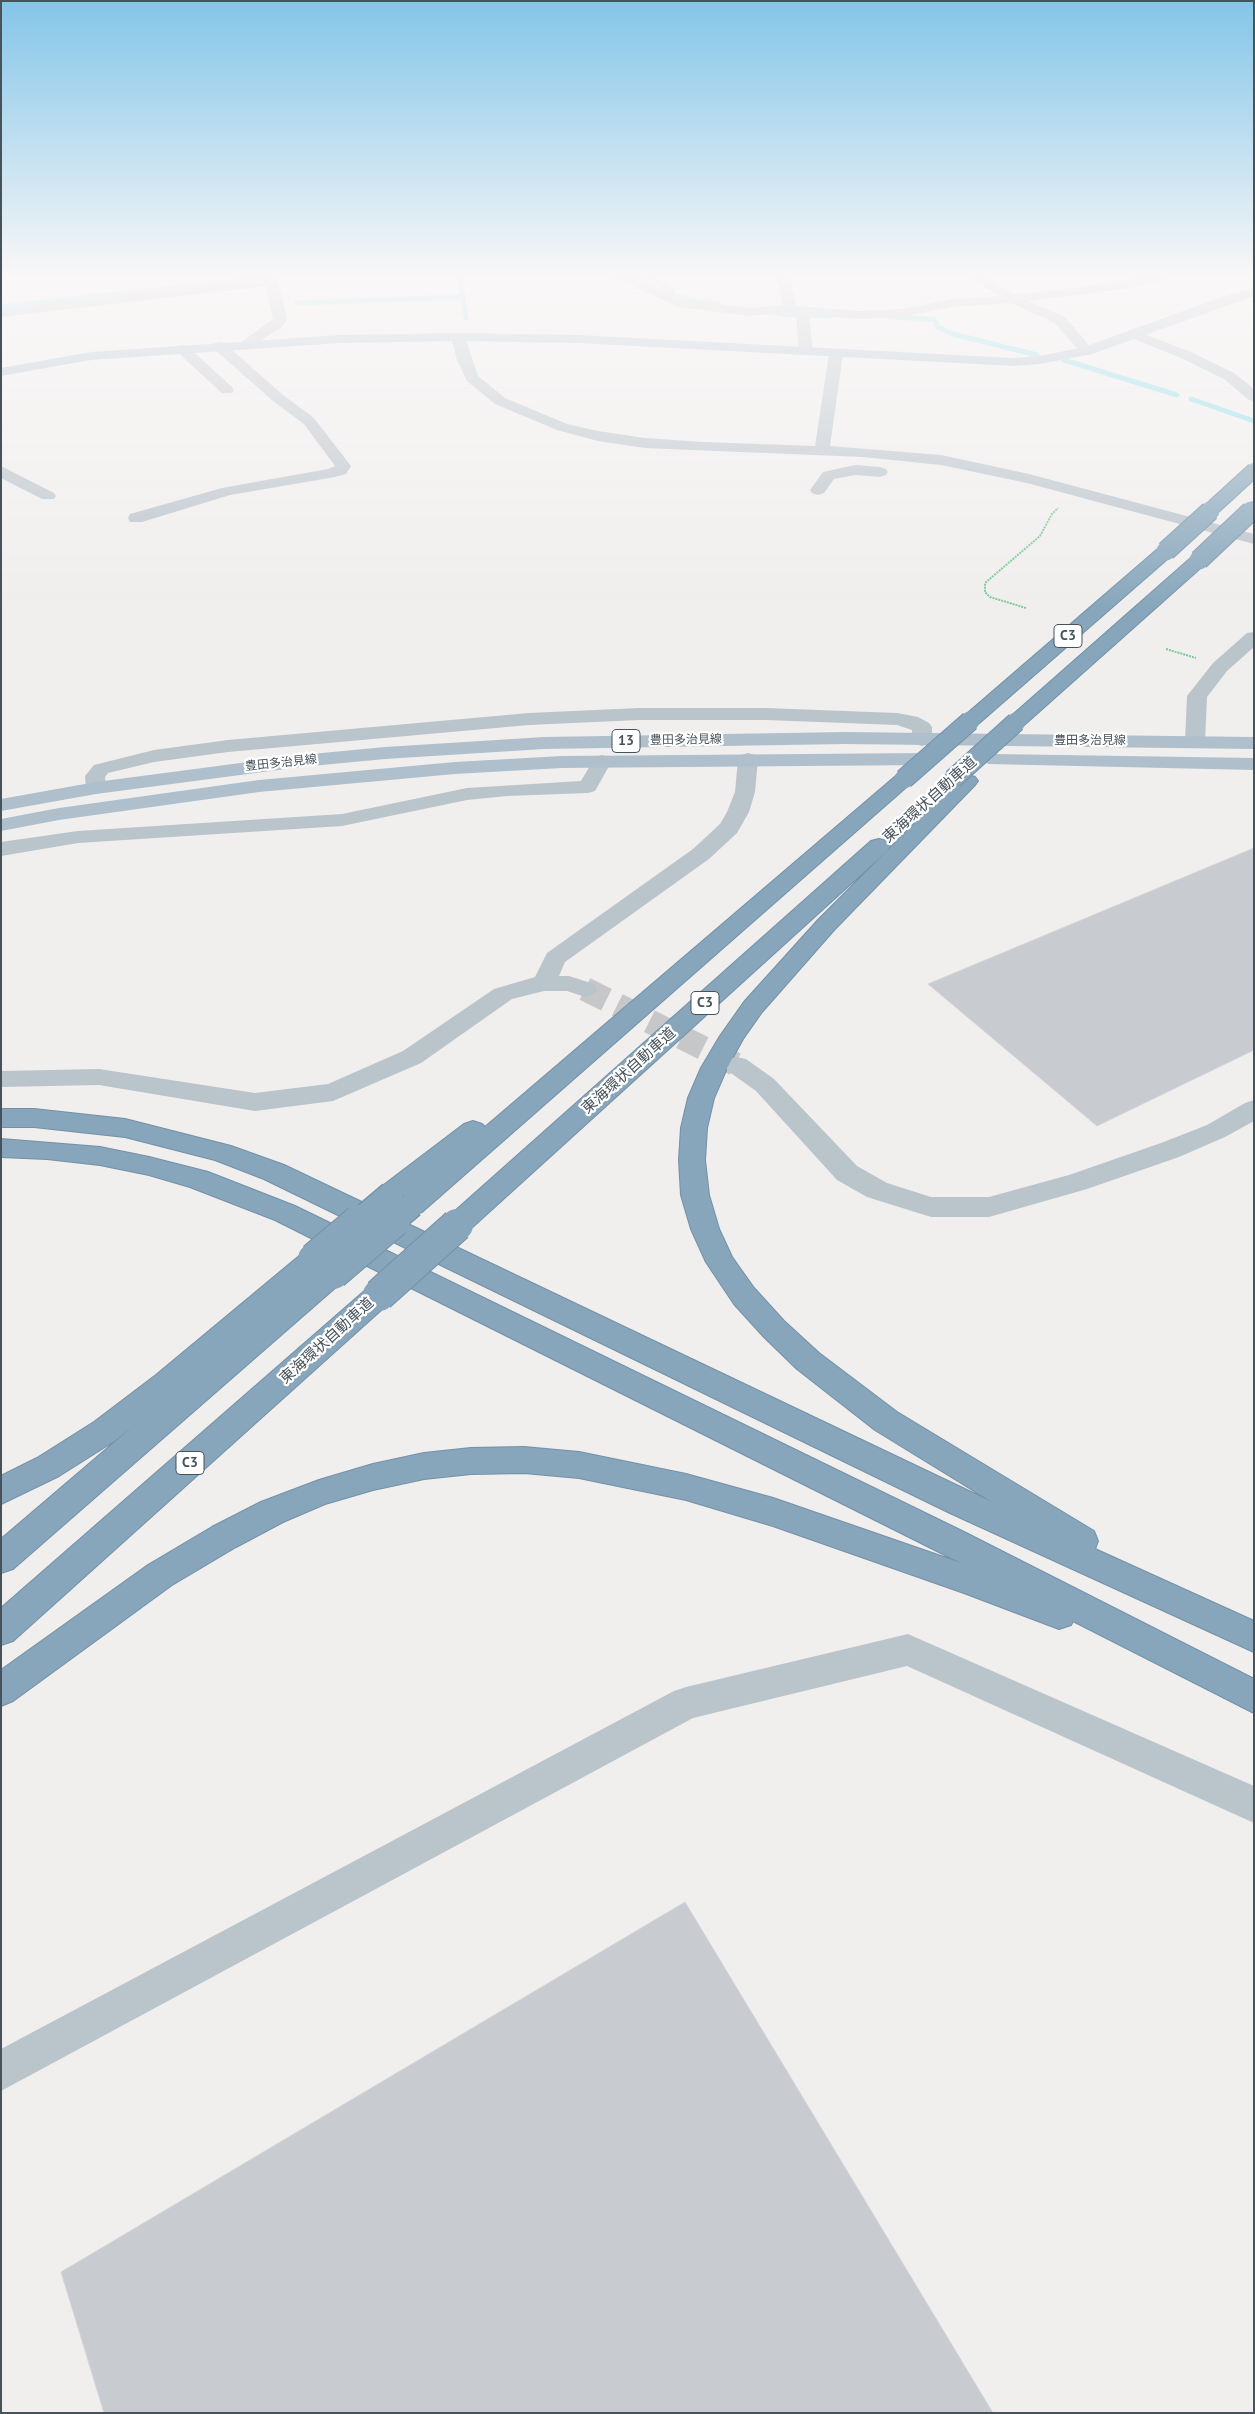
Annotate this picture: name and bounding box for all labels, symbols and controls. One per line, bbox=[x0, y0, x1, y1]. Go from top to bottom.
road number: C3 bbox=[1054, 624, 1082, 648]
road number: 13 bbox=[612, 729, 640, 752]
street label: 豊田多治見線 bbox=[650, 732, 722, 748]
street label: 豊田多治見線 bbox=[1054, 734, 1126, 748]
street label: 豊田多治見線 bbox=[244, 752, 318, 774]
street label: 東海環状自動車道 bbox=[879, 753, 981, 847]
road number: C3 bbox=[691, 991, 719, 1014]
street label: 東海環状自動車道 bbox=[578, 1024, 680, 1118]
street label: 東海環状自動車道 bbox=[276, 1294, 378, 1388]
road number: C3 bbox=[176, 1452, 204, 1475]

